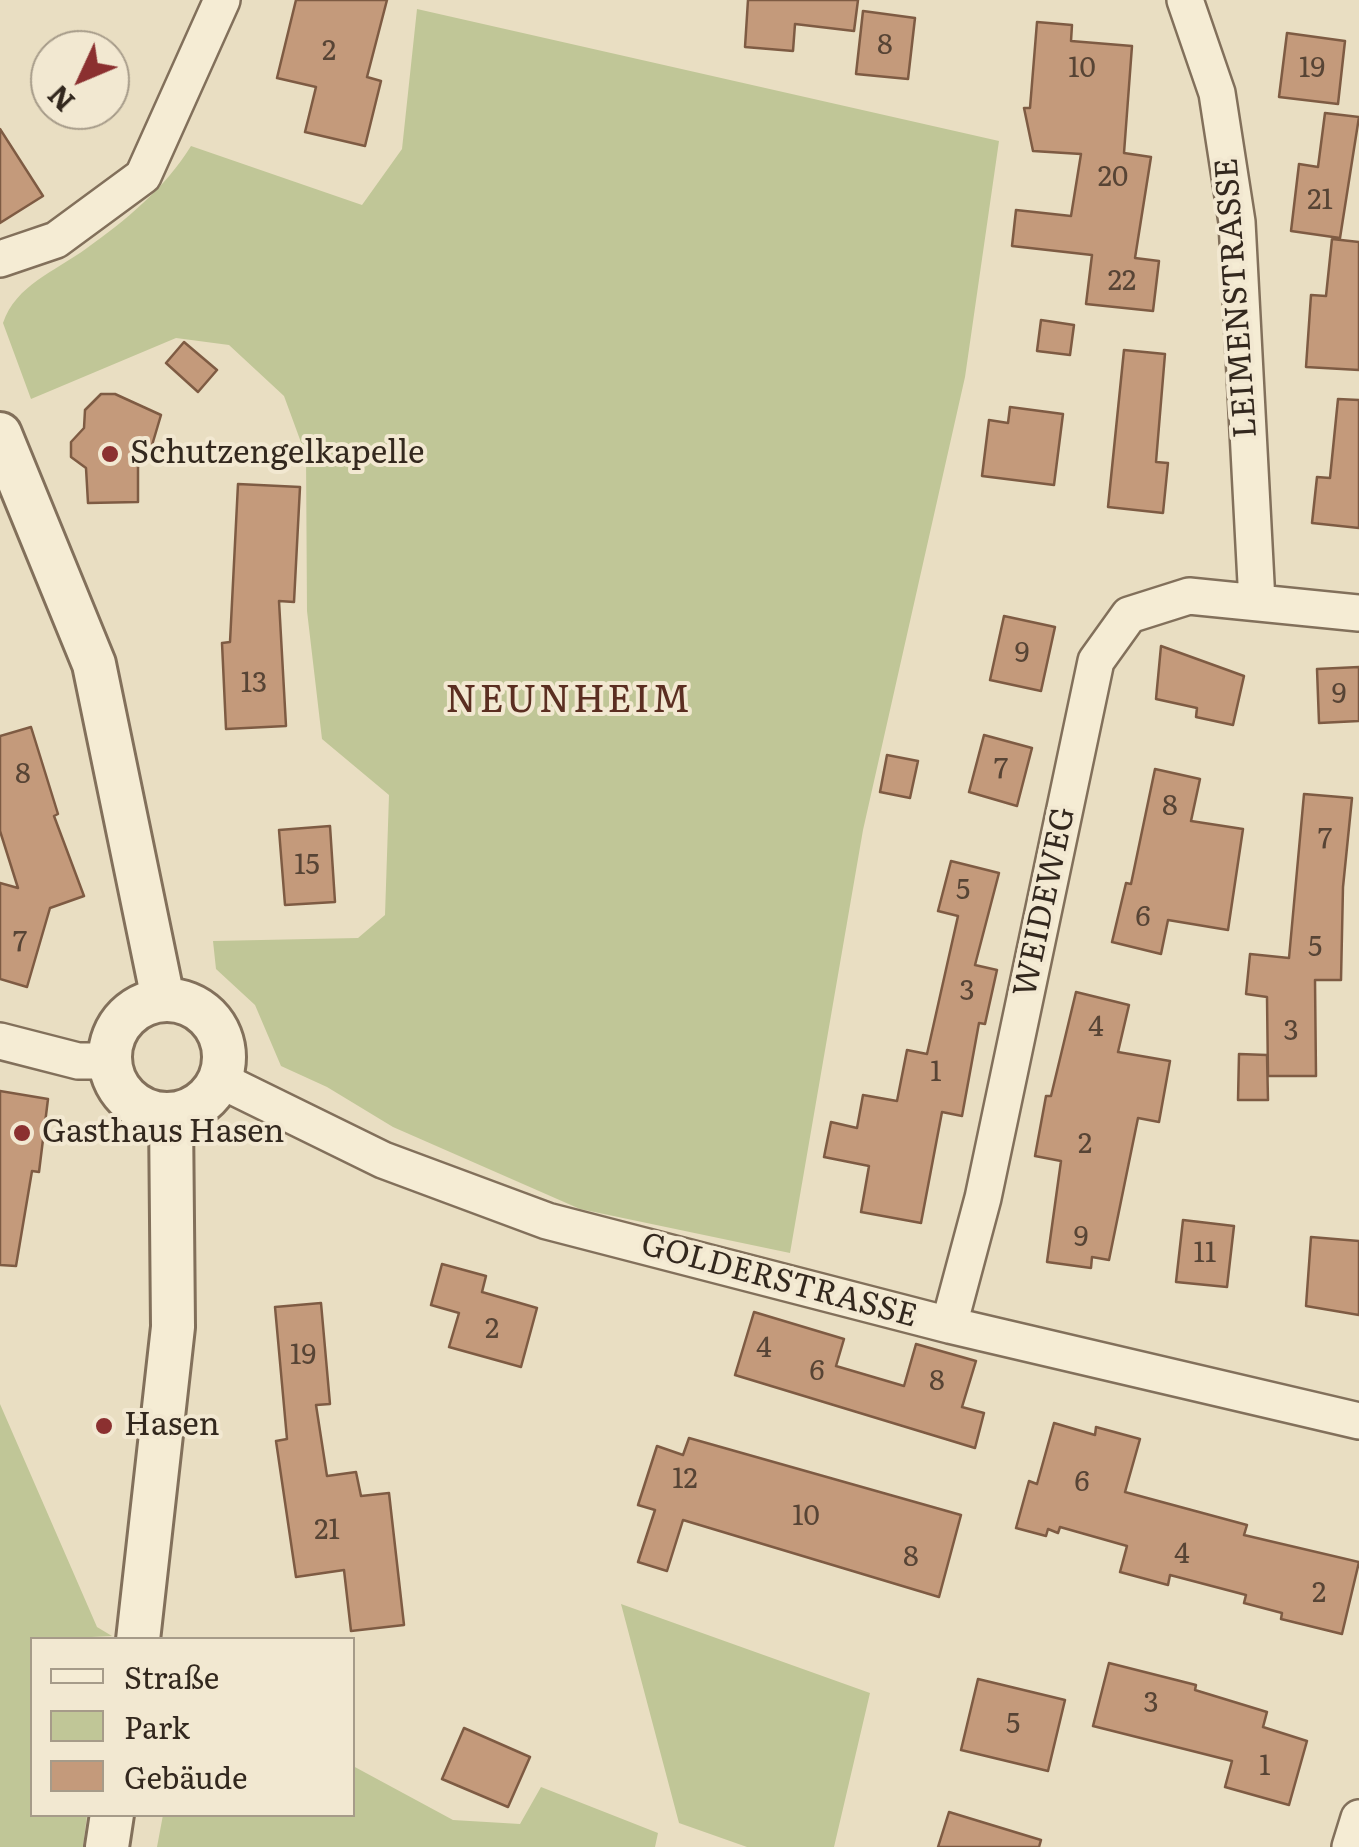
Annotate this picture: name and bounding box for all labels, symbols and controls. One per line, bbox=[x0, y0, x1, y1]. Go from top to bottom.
house number: 8 bbox=[877, 29, 893, 63]
north arrow bbox=[30, 30, 130, 130]
house number: 2 bbox=[322, 35, 336, 69]
house number: 10 bbox=[1068, 52, 1096, 86]
house number: 19 bbox=[1299, 52, 1325, 86]
text: N bbox=[37, 76, 83, 122]
street label: LEIMENSTRASSE bbox=[1208, 157, 1266, 439]
house number: 20 bbox=[1098, 161, 1128, 195]
house number: 21 bbox=[1307, 184, 1333, 218]
house number: 22 bbox=[1108, 265, 1136, 299]
place label: Schutzengelkapelle bbox=[130, 435, 425, 473]
marker: Schutzengelkapelle bbox=[99, 443, 121, 465]
house number: 9 bbox=[1015, 637, 1029, 671]
house number: 13 bbox=[241, 667, 267, 701]
district label: NEUNHEIM bbox=[445, 678, 693, 724]
house number: 9 bbox=[1332, 678, 1346, 712]
house number: 7 bbox=[994, 753, 1008, 787]
house number: 8 bbox=[15, 758, 31, 792]
house number: 8 bbox=[1162, 790, 1178, 824]
street label: WEIDEWEG bbox=[1006, 804, 1084, 1000]
house number: 7 bbox=[1318, 823, 1332, 857]
house number: 15 bbox=[294, 849, 320, 883]
house number: 5 bbox=[956, 874, 970, 908]
house number: 6 bbox=[1135, 901, 1151, 935]
house number: 7 bbox=[13, 926, 27, 960]
house number: 5 bbox=[1308, 931, 1322, 965]
house number: 3 bbox=[959, 975, 975, 1009]
house number: 4 bbox=[1088, 1011, 1104, 1045]
house number: 3 bbox=[1283, 1015, 1299, 1049]
house number: 1 bbox=[930, 1056, 942, 1090]
place label: Gasthaus Hasen bbox=[42, 1114, 285, 1152]
marker: Gasthaus Hasen bbox=[11, 1122, 33, 1144]
house number: 2 bbox=[1078, 1128, 1092, 1162]
house number: 9 bbox=[1074, 1221, 1088, 1255]
street label: GOLDERSTRASSE bbox=[637, 1226, 921, 1336]
house number: 11 bbox=[1194, 1237, 1216, 1271]
house number: 2 bbox=[485, 1313, 499, 1347]
house number: 4 bbox=[756, 1332, 772, 1366]
house number: 19 bbox=[290, 1339, 316, 1373]
house number: 6 bbox=[809, 1355, 825, 1389]
house number: 8 bbox=[929, 1365, 945, 1399]
place label: Hasen bbox=[124, 1407, 220, 1445]
marker: Hasen bbox=[93, 1415, 115, 1437]
house number: 12 bbox=[672, 1463, 698, 1497]
house number: 6 bbox=[1074, 1466, 1090, 1500]
house number: 10 bbox=[792, 1500, 820, 1534]
house number: 21 bbox=[314, 1514, 340, 1548]
house number: 4 bbox=[1174, 1538, 1190, 1572]
house number: 8 bbox=[903, 1541, 919, 1575]
house number: 2 bbox=[1312, 1577, 1326, 1611]
legend bbox=[30, 1637, 355, 1817]
text: Straße bbox=[124, 1654, 219, 1698]
house number: 3 bbox=[1143, 1687, 1159, 1721]
text: Park bbox=[124, 1704, 190, 1748]
house number: 5 bbox=[1006, 1708, 1020, 1742]
house number: 1 bbox=[1259, 1750, 1271, 1784]
text: Gebäude bbox=[124, 1754, 247, 1798]

